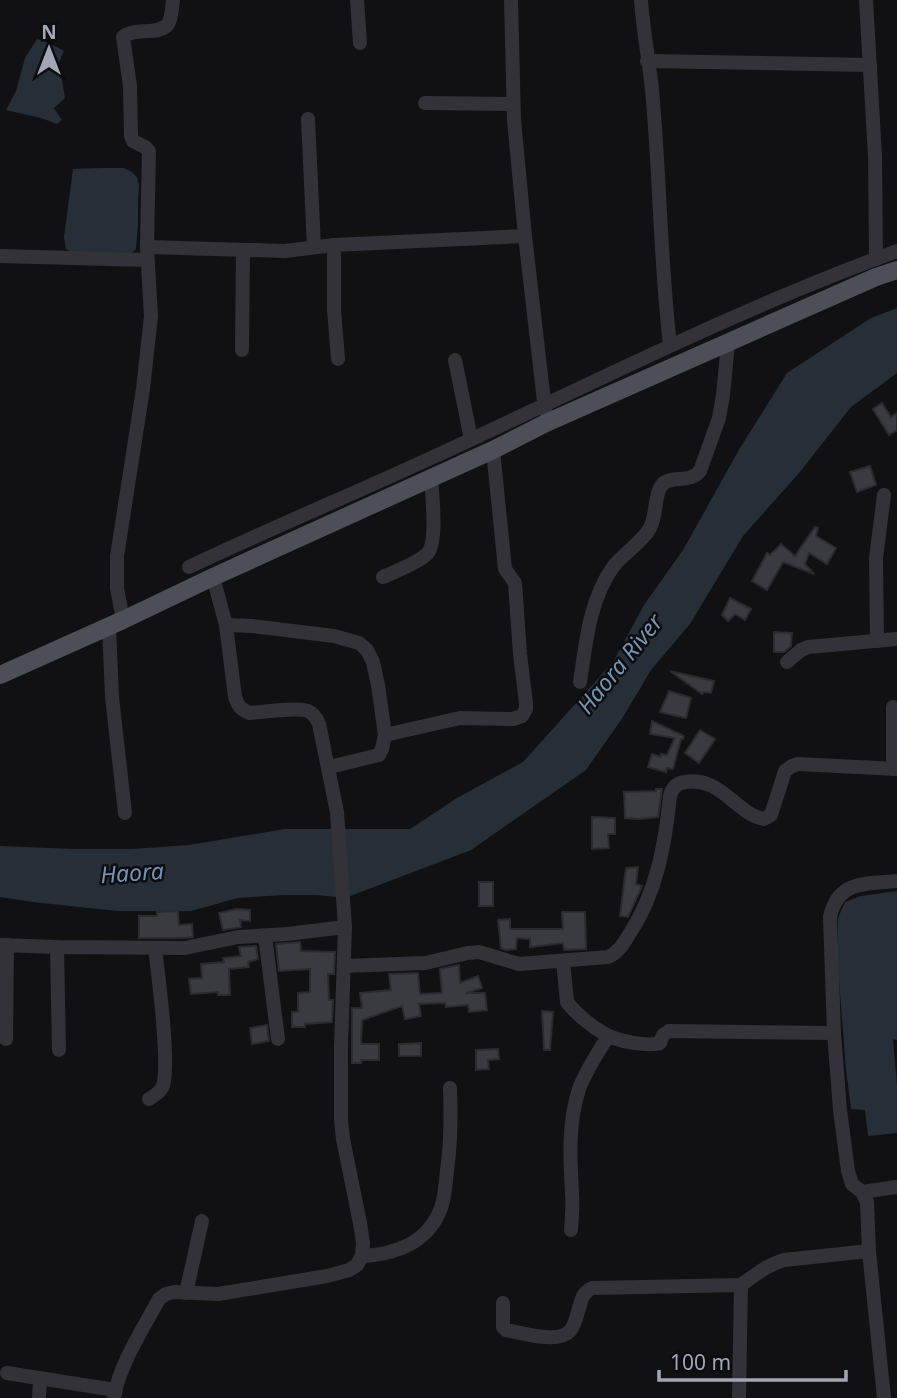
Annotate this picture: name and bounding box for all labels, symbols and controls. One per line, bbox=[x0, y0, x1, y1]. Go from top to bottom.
north arrow bbox=[14, 14, 84, 84]
text: N bbox=[41, 19, 57, 45]
water label: Haora River bbox=[569, 606, 670, 720]
water label: Haora bbox=[99, 854, 165, 890]
scale bar bbox=[659, 1338, 846, 1382]
text: 100 m bbox=[670, 1348, 731, 1376]

